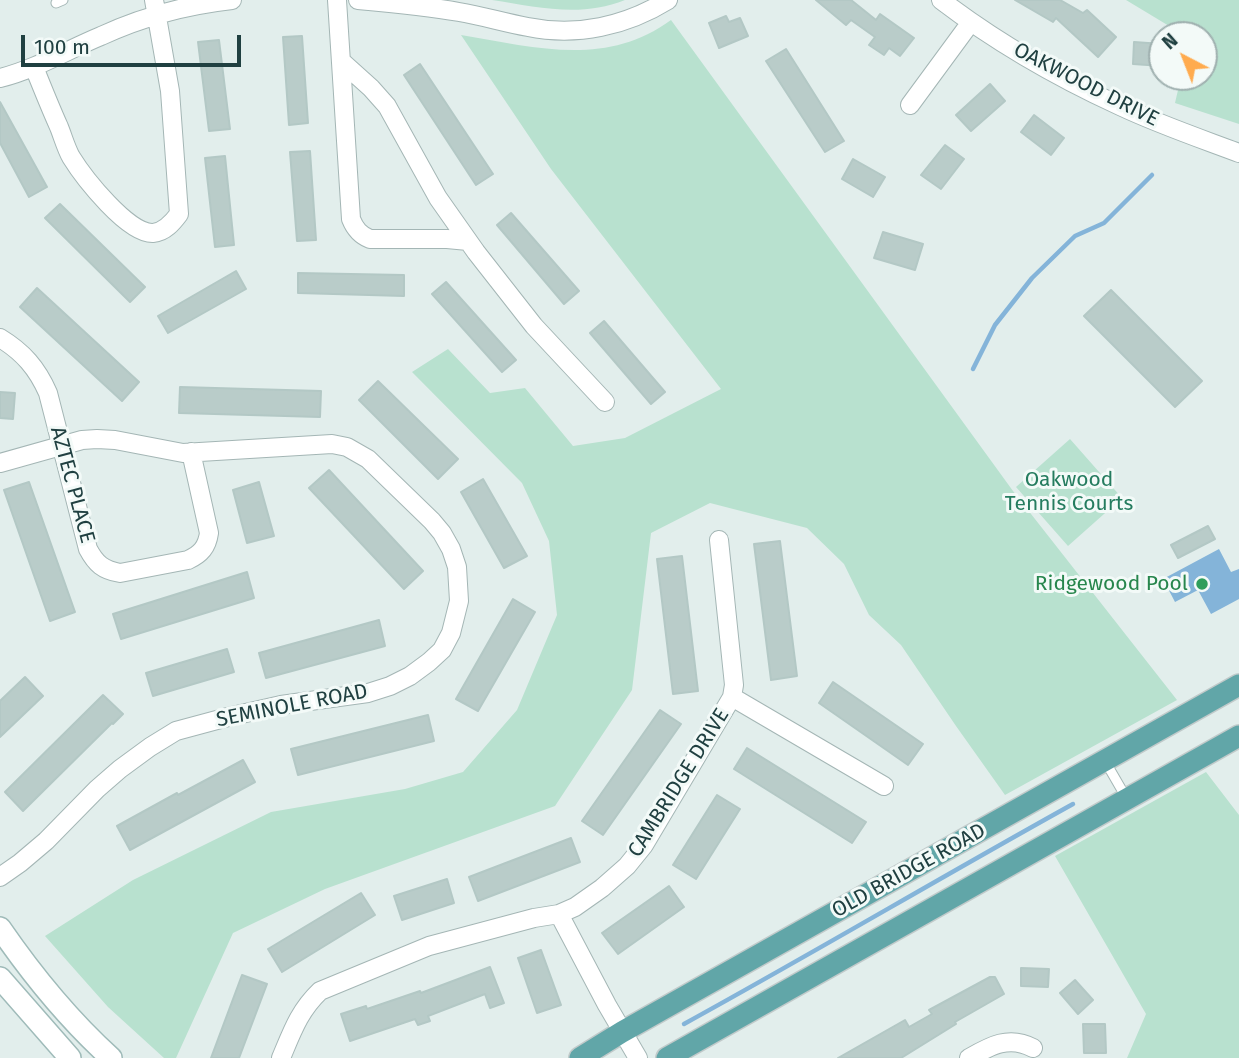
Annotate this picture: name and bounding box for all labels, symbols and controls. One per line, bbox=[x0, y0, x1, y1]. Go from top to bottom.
scale bar bbox=[24, 21, 245, 65]
north arrow bbox=[1148, 21, 1218, 91]
text: N bbox=[1158, 29, 1182, 54]
text: 100 m bbox=[34, 34, 90, 60]
street label: OAKWOOD DRIVE bbox=[1009, 38, 1163, 132]
street label: AZTEC PLACE bbox=[44, 424, 100, 546]
park label: Oakwood Tennis Courts bbox=[1005, 467, 1133, 517]
place label: Ridgewood Pool bbox=[1035, 571, 1188, 597]
marker: Ridgewood Pool bbox=[1194, 576, 1210, 592]
street label: SEMINOLE ROAD bbox=[214, 679, 370, 733]
street label: CAMBRIDGE DRIVE bbox=[623, 704, 735, 862]
street label: OLD BRIDGE ROAD bbox=[828, 818, 990, 924]

